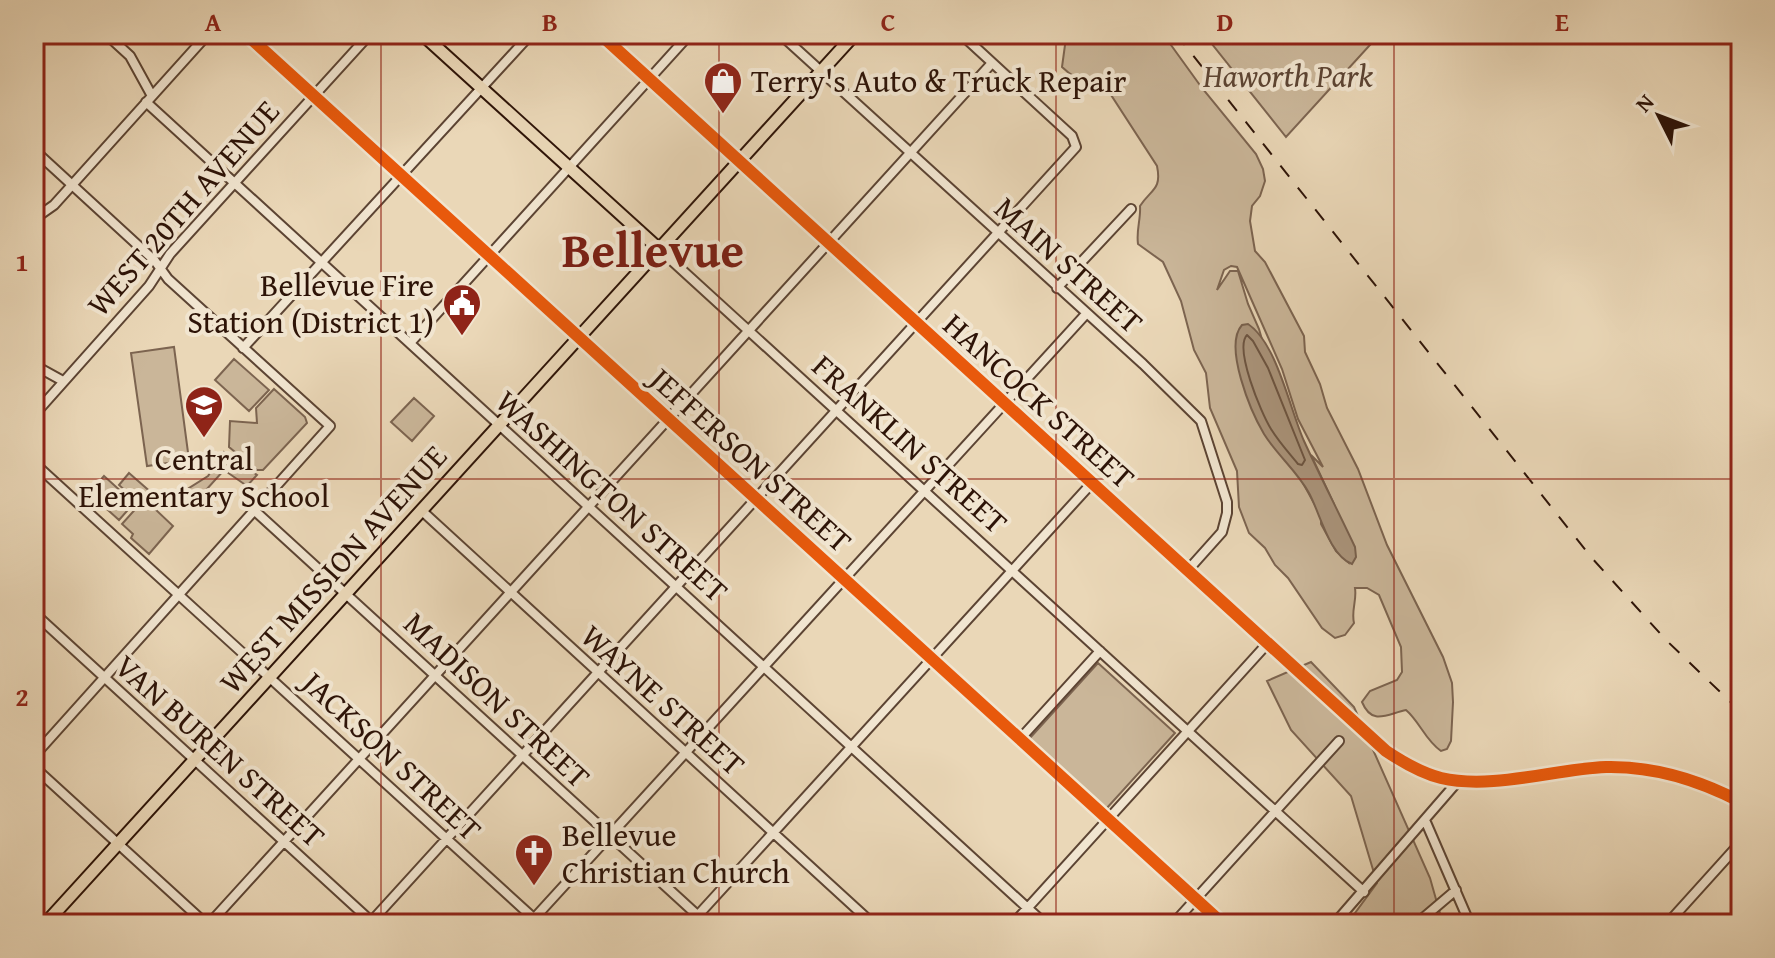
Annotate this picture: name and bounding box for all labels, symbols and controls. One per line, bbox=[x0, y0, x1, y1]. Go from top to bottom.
text: A bbox=[205, 2, 222, 41]
text: B bbox=[542, 2, 558, 41]
text: C bbox=[881, 2, 895, 41]
text: D bbox=[1217, 2, 1233, 41]
text: E bbox=[1555, 2, 1569, 41]
park label: Haworth Park bbox=[1202, 52, 1373, 99]
place label: Terry's Auto & Truck Repair bbox=[751, 57, 1127, 104]
shop icon: Terry's Auto & Truck Repair bbox=[702, 60, 744, 115]
north arrow bbox=[1619, 76, 1699, 156]
text: N bbox=[1627, 86, 1661, 119]
street label: WEST 20TH AVENUE bbox=[75, 89, 290, 326]
street label: MAIN STREET bbox=[985, 185, 1154, 344]
district label: Bellevue bbox=[562, 214, 744, 285]
text: 1 bbox=[15, 242, 29, 281]
place label: Bellevue Fire Station (District 1) bbox=[187, 261, 434, 345]
public building icon: Bellevue Fire Station (District 1) bbox=[441, 282, 483, 337]
street label: HANCOCK STREET bbox=[933, 302, 1146, 500]
street label: FRANKLIN STREET bbox=[802, 343, 1019, 544]
street label: JEFFERSON STREET bbox=[637, 353, 863, 563]
street label: WASHINGTON STREET bbox=[486, 378, 739, 613]
school or university icon: Central Elementary School bbox=[183, 384, 225, 439]
street label: WEST MISSION AVENUE bbox=[208, 434, 457, 704]
place label: Central Elementary School bbox=[79, 435, 329, 519]
street label: MADISON STREET bbox=[393, 601, 601, 799]
street label: WAYNE STREET bbox=[571, 613, 756, 786]
street label: VAN BUREN STREET bbox=[105, 643, 336, 858]
street label: JACKSON STREET bbox=[289, 657, 493, 852]
text: 2 bbox=[15, 677, 29, 716]
place label: Bellevue Christian Church bbox=[562, 811, 790, 895]
church icon: Bellevue Christian Church bbox=[513, 832, 555, 887]

